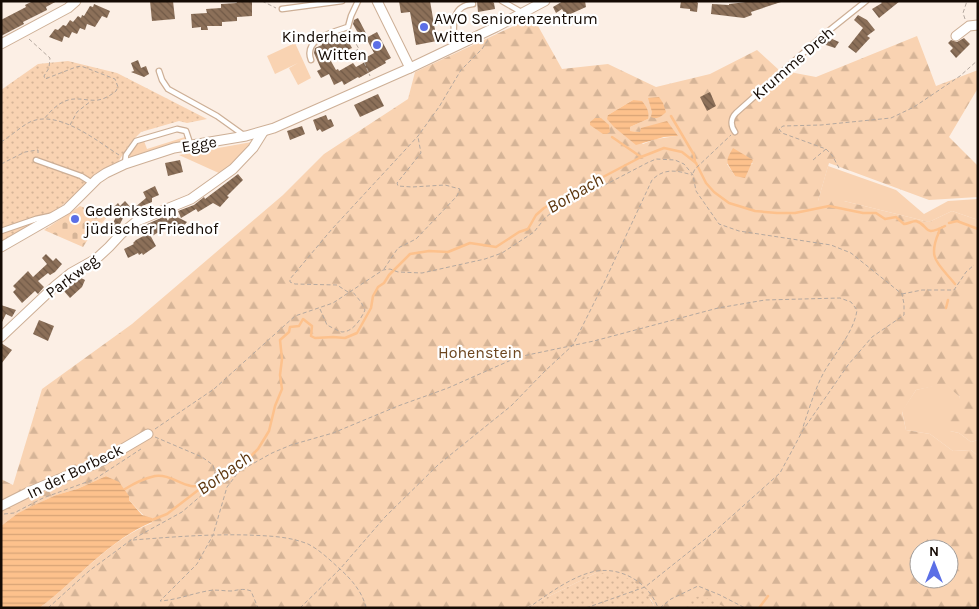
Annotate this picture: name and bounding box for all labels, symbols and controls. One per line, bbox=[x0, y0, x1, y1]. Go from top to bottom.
place label: AWO Seniorenzentrum Witten bbox=[434, 9, 598, 46]
marker: AWO Seniorenzentrum Witten bbox=[418, 21, 430, 33]
street label: Krumme Dreh bbox=[749, 23, 837, 103]
place label: Kinderheim Witten bbox=[282, 27, 367, 64]
marker: Kinderheim Witten bbox=[371, 39, 383, 51]
street label: Egge bbox=[180, 132, 218, 156]
water label: Borbach bbox=[543, 168, 607, 218]
place label: Gedenkstein jüdischer Friedhof bbox=[83, 201, 219, 238]
marker: Gedenkstein jüdischer Friedhof bbox=[69, 213, 81, 225]
street label: Parkweg bbox=[42, 250, 102, 302]
park label: Hohenstein bbox=[438, 343, 522, 362]
street label: In der Borbeck bbox=[24, 440, 126, 502]
water label: Borbach bbox=[192, 446, 256, 500]
north arrow bbox=[909, 539, 959, 589]
text: N bbox=[929, 543, 939, 560]

